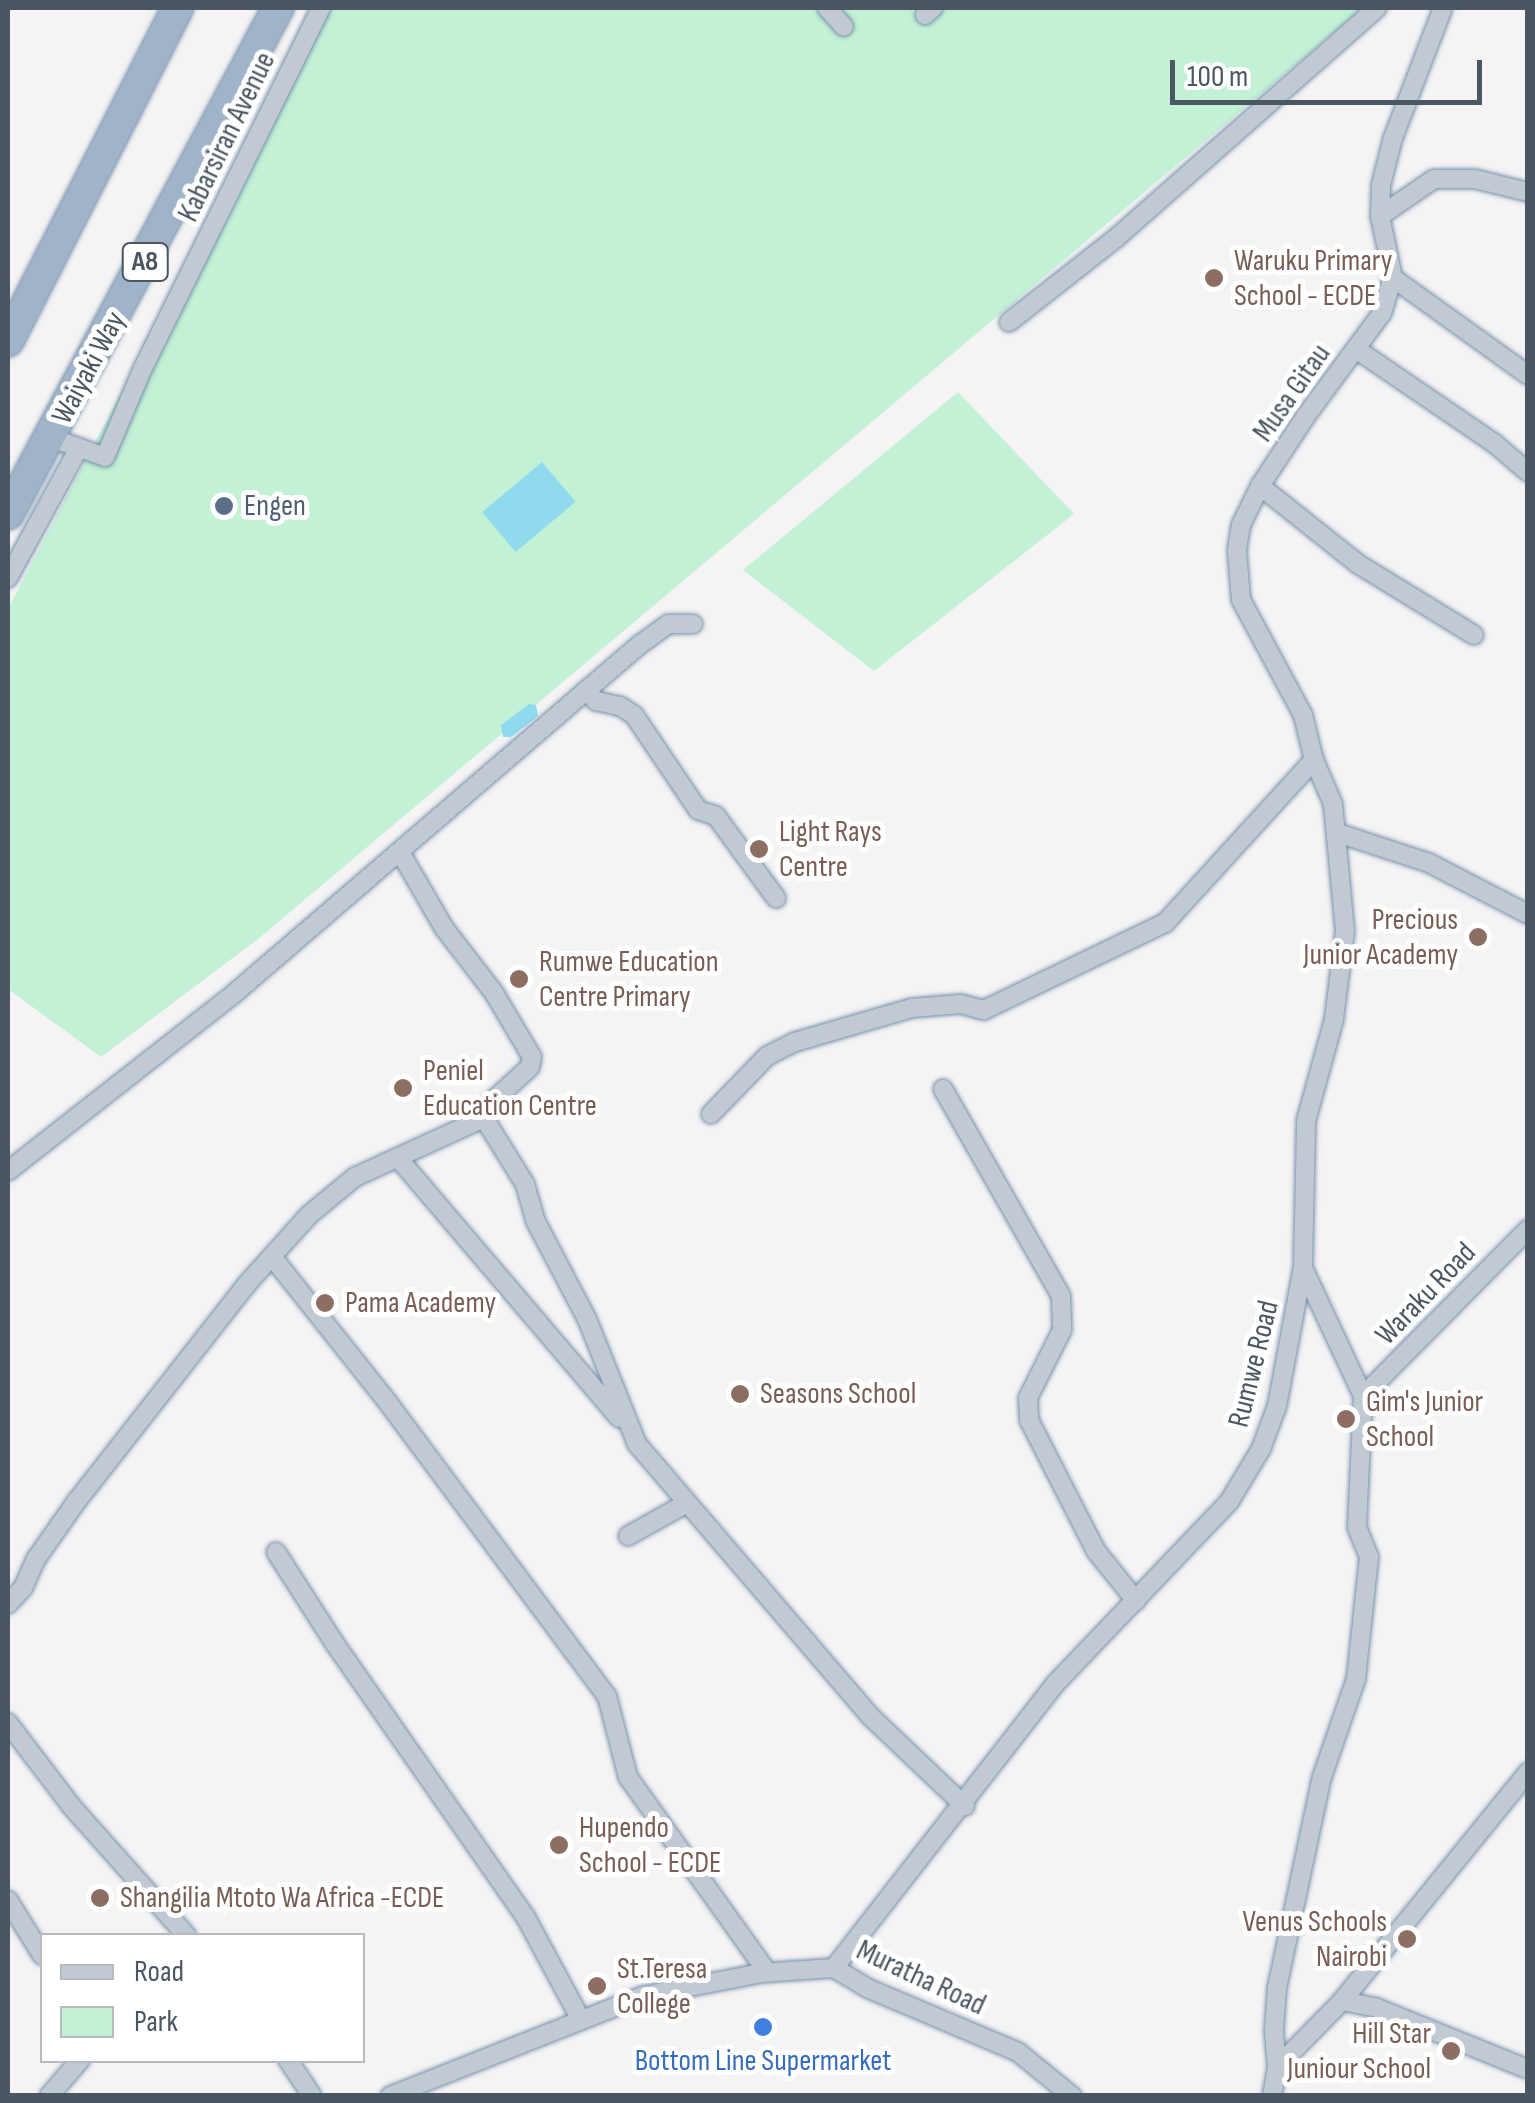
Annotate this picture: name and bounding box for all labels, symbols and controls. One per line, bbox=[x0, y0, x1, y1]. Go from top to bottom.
scale bar bbox=[1175, 40, 1488, 102]
street label: Kabarsiran Avenue bbox=[170, 46, 284, 228]
text: 100 m bbox=[1187, 59, 1248, 95]
road number: A8 bbox=[120, 239, 170, 285]
place label: Waruku Primary School - ECDE bbox=[1234, 243, 1392, 314]
marker: Waruku Primary School - ECDE bbox=[1203, 267, 1225, 289]
street label: Waiyaki Way bbox=[44, 306, 134, 430]
street label: Musa Gitau bbox=[1245, 337, 1339, 449]
place label: Engen bbox=[244, 488, 306, 524]
marker: Engen bbox=[213, 495, 235, 517]
place label: Light Rays Centre bbox=[779, 814, 882, 884]
marker: Light Rays Centre bbox=[748, 838, 770, 860]
place label: Precious Junior Academy bbox=[1303, 902, 1458, 972]
marker: Precious Junior Academy bbox=[1467, 926, 1489, 948]
place label: Rumwe Education Centre Primary bbox=[539, 944, 719, 1014]
marker: Rumwe Education Centre Primary bbox=[508, 968, 530, 990]
place label: Peniel Education Centre bbox=[423, 1053, 597, 1124]
marker: Peniel Education Centre bbox=[392, 1077, 414, 1099]
street label: Waraku Road bbox=[1368, 1235, 1484, 1353]
place label: Pama Academy bbox=[345, 1285, 496, 1321]
marker: Pama Academy bbox=[314, 1292, 336, 1314]
street label: Rumwe Road bbox=[1221, 1297, 1287, 1431]
place label: Seasons School bbox=[760, 1376, 916, 1412]
marker: Seasons School bbox=[729, 1383, 751, 1405]
place label: Gim's Junior School bbox=[1366, 1384, 1483, 1454]
marker: Gim's Junior School bbox=[1335, 1408, 1357, 1430]
place label: Hupendo School - ECDE bbox=[579, 1810, 721, 1880]
marker: Hupendo School - ECDE bbox=[548, 1834, 570, 1856]
place label: Shangilia Mtoto Wa Africa -ECDE bbox=[120, 1880, 444, 1916]
marker: Shangilia Mtoto Wa Africa -ECDE bbox=[89, 1887, 111, 1909]
place label: Venus Schools Nairobi bbox=[1243, 1904, 1387, 1974]
marker: Venus Schools Nairobi bbox=[1396, 1928, 1418, 1950]
street label: Muratha Road bbox=[851, 1932, 991, 2024]
legend bbox=[40, 1933, 365, 2063]
place label: St.Teresa College bbox=[617, 1951, 707, 2022]
text: Road bbox=[134, 1954, 184, 1990]
marker: St.Teresa College bbox=[586, 1975, 608, 1997]
text: Park bbox=[134, 2004, 178, 2040]
marker: Bottom Line Supermarket bbox=[752, 2016, 774, 2038]
place label: Hill Star Juniour School bbox=[1287, 2016, 1431, 2086]
marker: Hill Star Juniour School bbox=[1440, 2040, 1462, 2062]
place label: Bottom Line Supermarket bbox=[635, 2043, 891, 2079]

